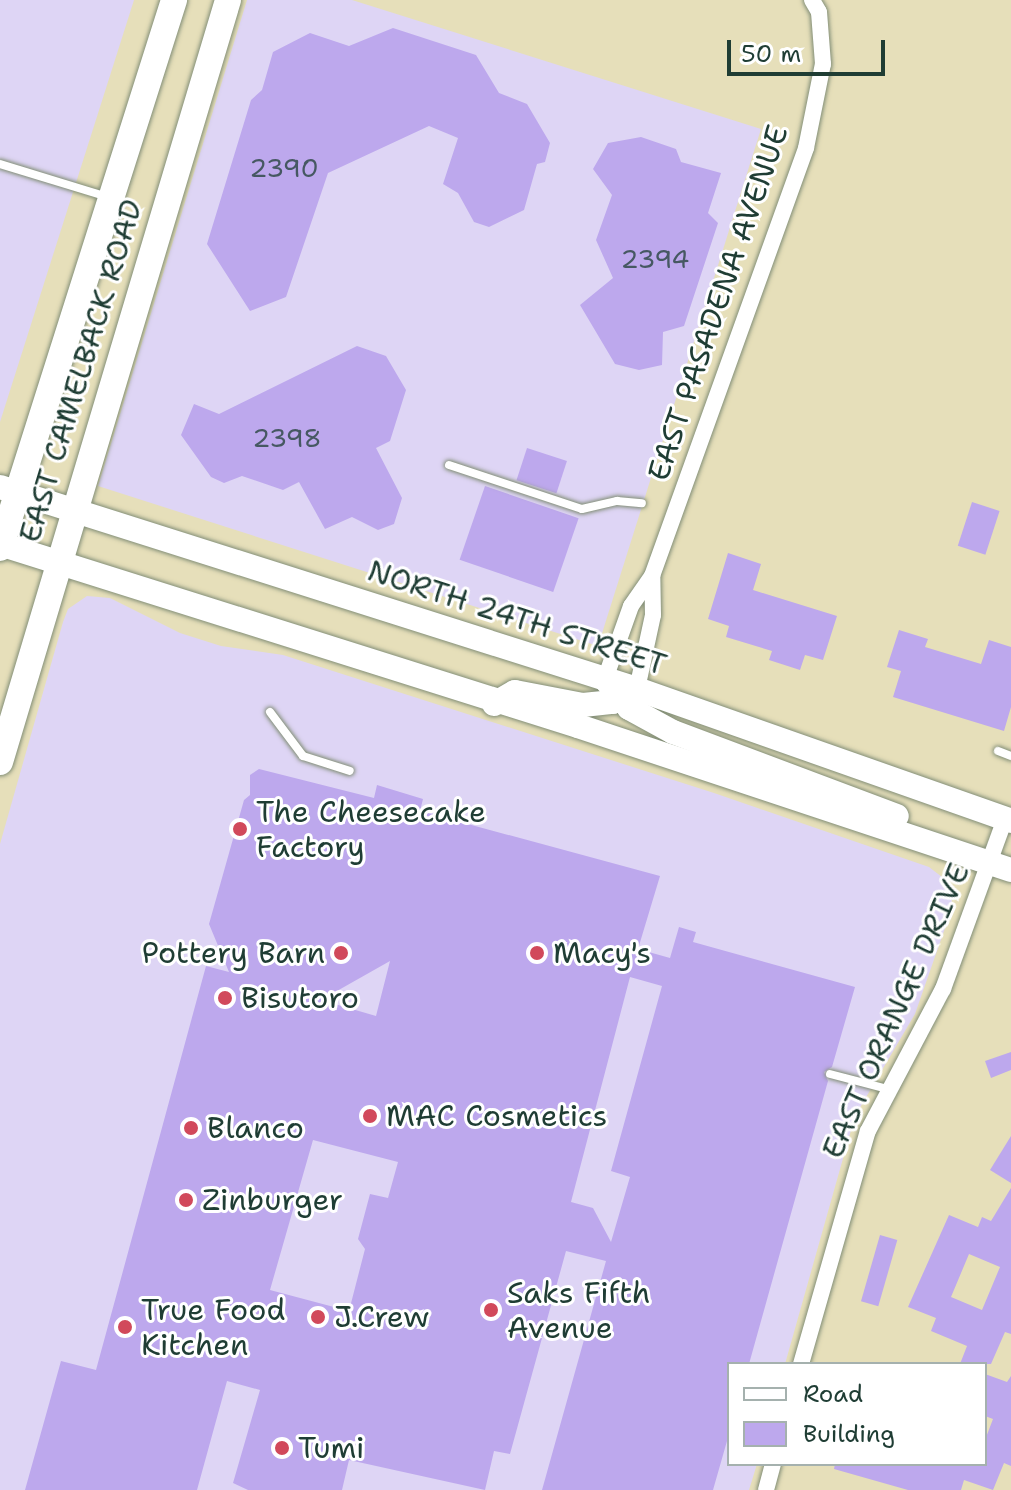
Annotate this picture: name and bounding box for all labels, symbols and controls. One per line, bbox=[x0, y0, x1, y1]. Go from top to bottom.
scale bar bbox=[731, 24, 889, 74]
text: 50 m bbox=[741, 38, 801, 70]
street label: EAST PASADENA AVENUE bbox=[640, 120, 796, 486]
house number: 2390 bbox=[249, 152, 319, 184]
street label: EAST CAMELBACK ROAD bbox=[12, 195, 150, 547]
house number: 2394 bbox=[621, 243, 689, 275]
house number: 2398 bbox=[252, 422, 322, 454]
street label: NORTH 24TH STREET bbox=[363, 553, 671, 683]
place label: The Cheesecake Factory bbox=[256, 794, 486, 864]
marker: The Cheesecake Factory bbox=[231, 820, 249, 838]
street label: EAST ORANGE DRIVE bbox=[815, 858, 977, 1164]
place label: Pottery Barn bbox=[142, 935, 325, 971]
place label: Macy's bbox=[553, 935, 651, 971]
marker: Pottery Barn bbox=[332, 944, 350, 962]
marker: Macy's bbox=[528, 944, 546, 962]
place label: Bisutoro bbox=[241, 980, 359, 1016]
marker: Bisutoro bbox=[216, 989, 234, 1007]
place label: MAC Cosmetics bbox=[386, 1098, 607, 1134]
marker: MAC Cosmetics bbox=[361, 1107, 379, 1125]
place label: Blanco bbox=[207, 1110, 304, 1146]
marker: Blanco bbox=[182, 1119, 200, 1137]
place label: Zinburger bbox=[202, 1182, 343, 1218]
marker: Zinburger bbox=[177, 1191, 195, 1209]
place label: Saks Fifth Avenue bbox=[507, 1275, 651, 1346]
place label: True Food Kitchen bbox=[141, 1292, 285, 1362]
place label: J.Crew bbox=[334, 1299, 429, 1335]
marker: Saks Fifth Avenue bbox=[482, 1301, 500, 1319]
marker: J.Crew bbox=[309, 1308, 327, 1326]
marker: True Food Kitchen bbox=[116, 1318, 134, 1336]
legend bbox=[727, 1362, 987, 1466]
text: Road bbox=[803, 1378, 863, 1410]
text: Building bbox=[803, 1418, 895, 1450]
place label: Tumi bbox=[298, 1430, 365, 1466]
marker: Tumi bbox=[273, 1439, 291, 1457]

